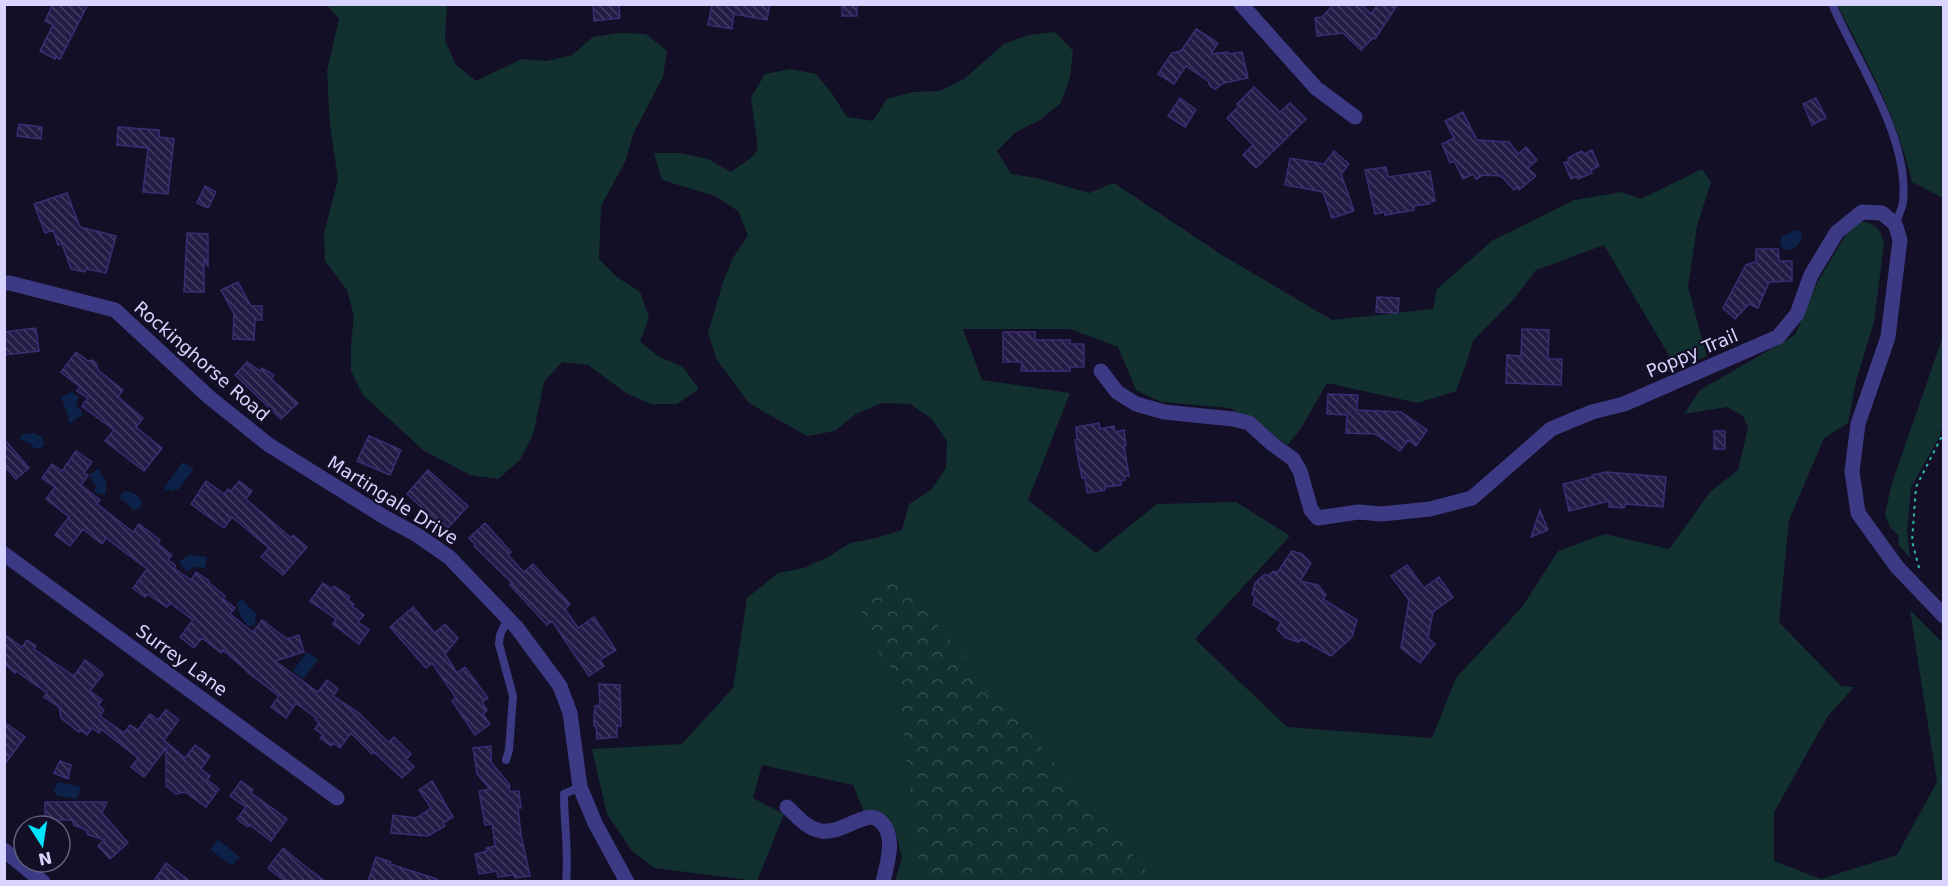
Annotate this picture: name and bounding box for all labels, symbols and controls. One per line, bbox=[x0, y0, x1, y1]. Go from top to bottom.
street label: Rockinghorse Road bbox=[130, 297, 274, 425]
street label: Poppy Trail bbox=[1643, 324, 1741, 382]
street label: Martingale Drive bbox=[324, 451, 462, 549]
street label: Surrey Lane bbox=[132, 620, 232, 700]
north arrow bbox=[12, 814, 72, 874]
text: N bbox=[36, 847, 54, 869]

